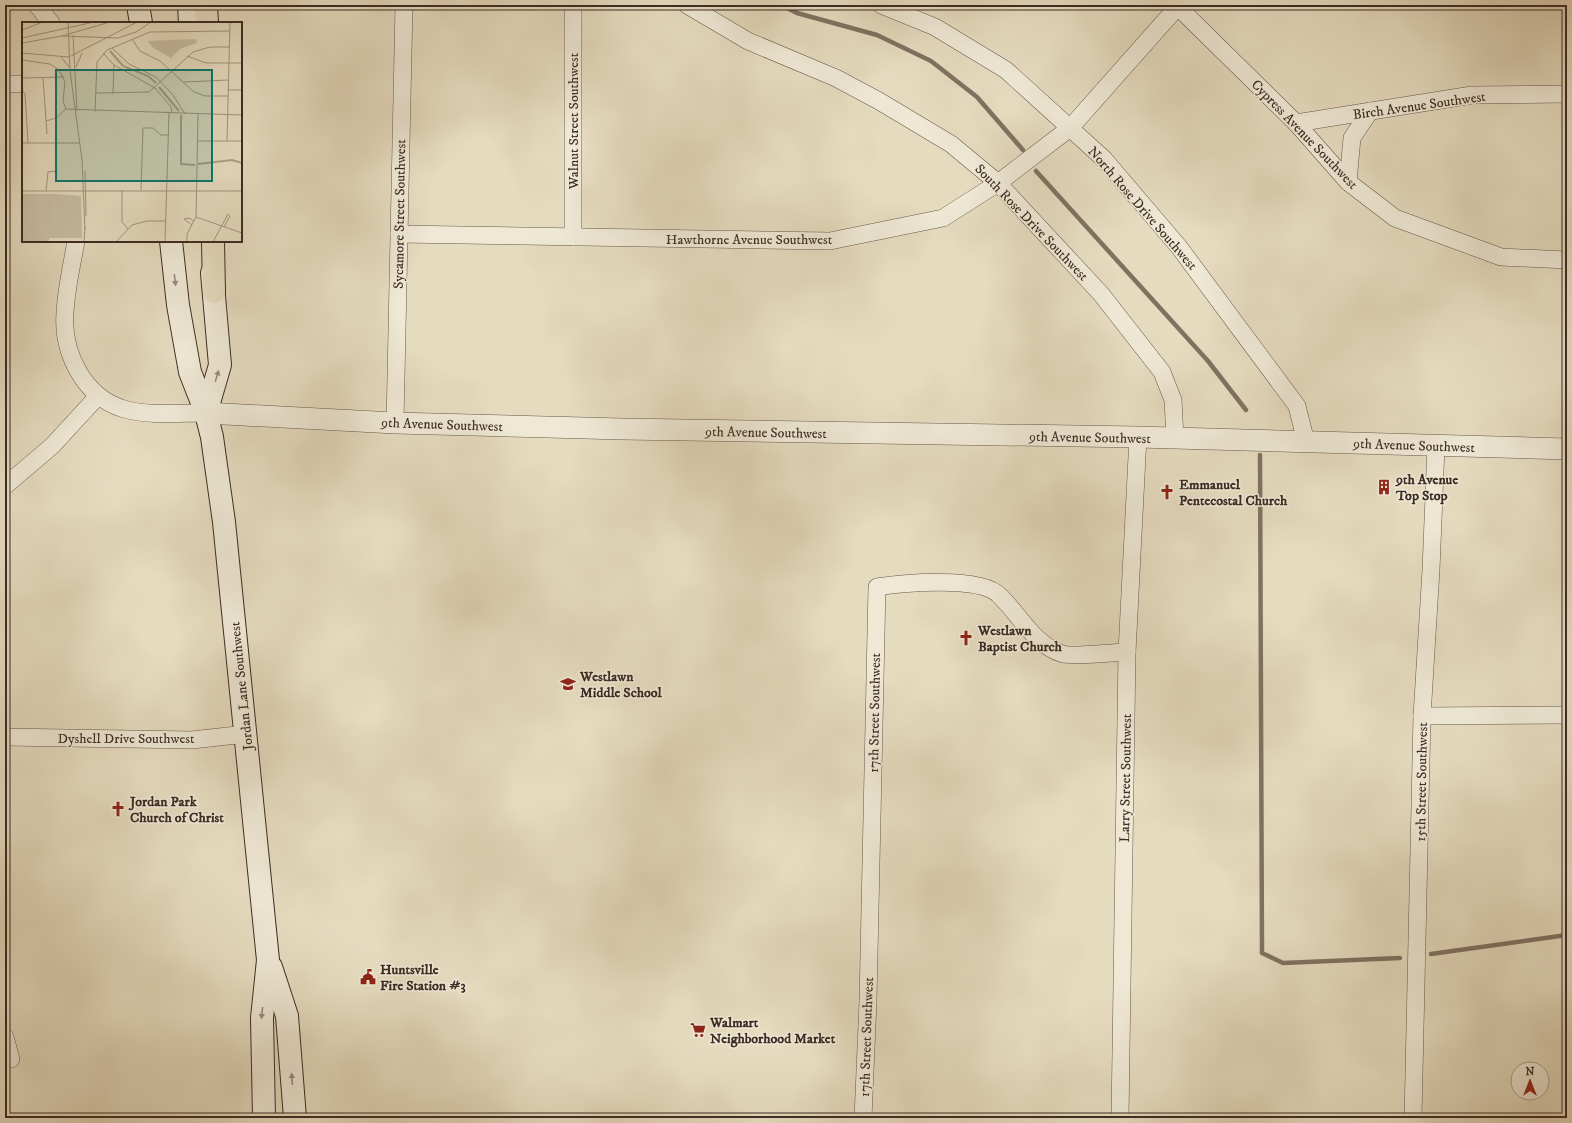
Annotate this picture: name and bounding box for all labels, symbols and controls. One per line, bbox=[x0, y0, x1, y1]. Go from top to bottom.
inset map bbox=[22, 22, 242, 242]
street label: Walnut Street Southwest bbox=[565, 52, 583, 190]
street label: Cypress Avenue Southwest bbox=[1247, 76, 1362, 194]
street label: Birch Avenue Southwest bbox=[1352, 88, 1487, 124]
street label: Sycamore Street Southwest bbox=[390, 139, 410, 289]
street label: North Rose Drive Southwest bbox=[1084, 143, 1201, 275]
street label: South Rose Drive Southwest bbox=[971, 160, 1092, 285]
street label: Hawthorne Avenue Southwest bbox=[666, 231, 833, 249]
one-way arrow bbox=[172, 274, 179, 286]
one-way arrow bbox=[214, 369, 220, 381]
street label: 9th Avenue Southwest bbox=[380, 414, 504, 436]
street label: 9th Avenue Southwest bbox=[704, 423, 827, 443]
street label: 9th Avenue Southwest bbox=[1028, 428, 1151, 448]
street label: 9th Avenue Southwest bbox=[1352, 435, 1476, 457]
place label: 9th Avenue Top Stop bbox=[1395, 471, 1458, 505]
place label: Emmanuel Pentecostal Church bbox=[1179, 476, 1288, 510]
building icon: 9th Avenue Top Stop bbox=[1375, 478, 1393, 496]
church icon: Emmanuel Pentecostal Church bbox=[1158, 483, 1176, 501]
street label: Jordan Lane Southwest bbox=[226, 620, 258, 753]
place label: Westlawn Baptist Church bbox=[977, 622, 1063, 656]
church icon: Westlawn Baptist Church bbox=[957, 629, 975, 647]
street label: 17th Street Southwest bbox=[865, 652, 885, 773]
place label: Westlawn Middle School bbox=[579, 668, 663, 702]
school or university icon: Westlawn Middle School bbox=[559, 675, 577, 693]
street label: Larry Street Southwest bbox=[1116, 713, 1136, 843]
street label: 15th Street Southwest bbox=[1412, 722, 1432, 842]
street label: Dyshell Drive Southwest bbox=[58, 730, 195, 748]
place label: Jordan Park Church of Christ bbox=[128, 793, 224, 827]
church icon: Jordan Park Church of Christ bbox=[109, 800, 127, 818]
place label: Huntsville Fire Station #3 bbox=[380, 961, 466, 995]
public building icon: Huntsville Fire Station #3 bbox=[359, 968, 377, 986]
street label: 17th Street Southwest bbox=[856, 976, 878, 1097]
one-way arrow bbox=[259, 1007, 266, 1019]
place label: Walmart Neighborhood Market bbox=[709, 1014, 836, 1048]
supermarket icon: Walmart Neighborhood Market bbox=[689, 1021, 707, 1039]
north arrow bbox=[1510, 1061, 1550, 1101]
text: N bbox=[1525, 1065, 1535, 1079]
one-way arrow bbox=[289, 1073, 296, 1085]

